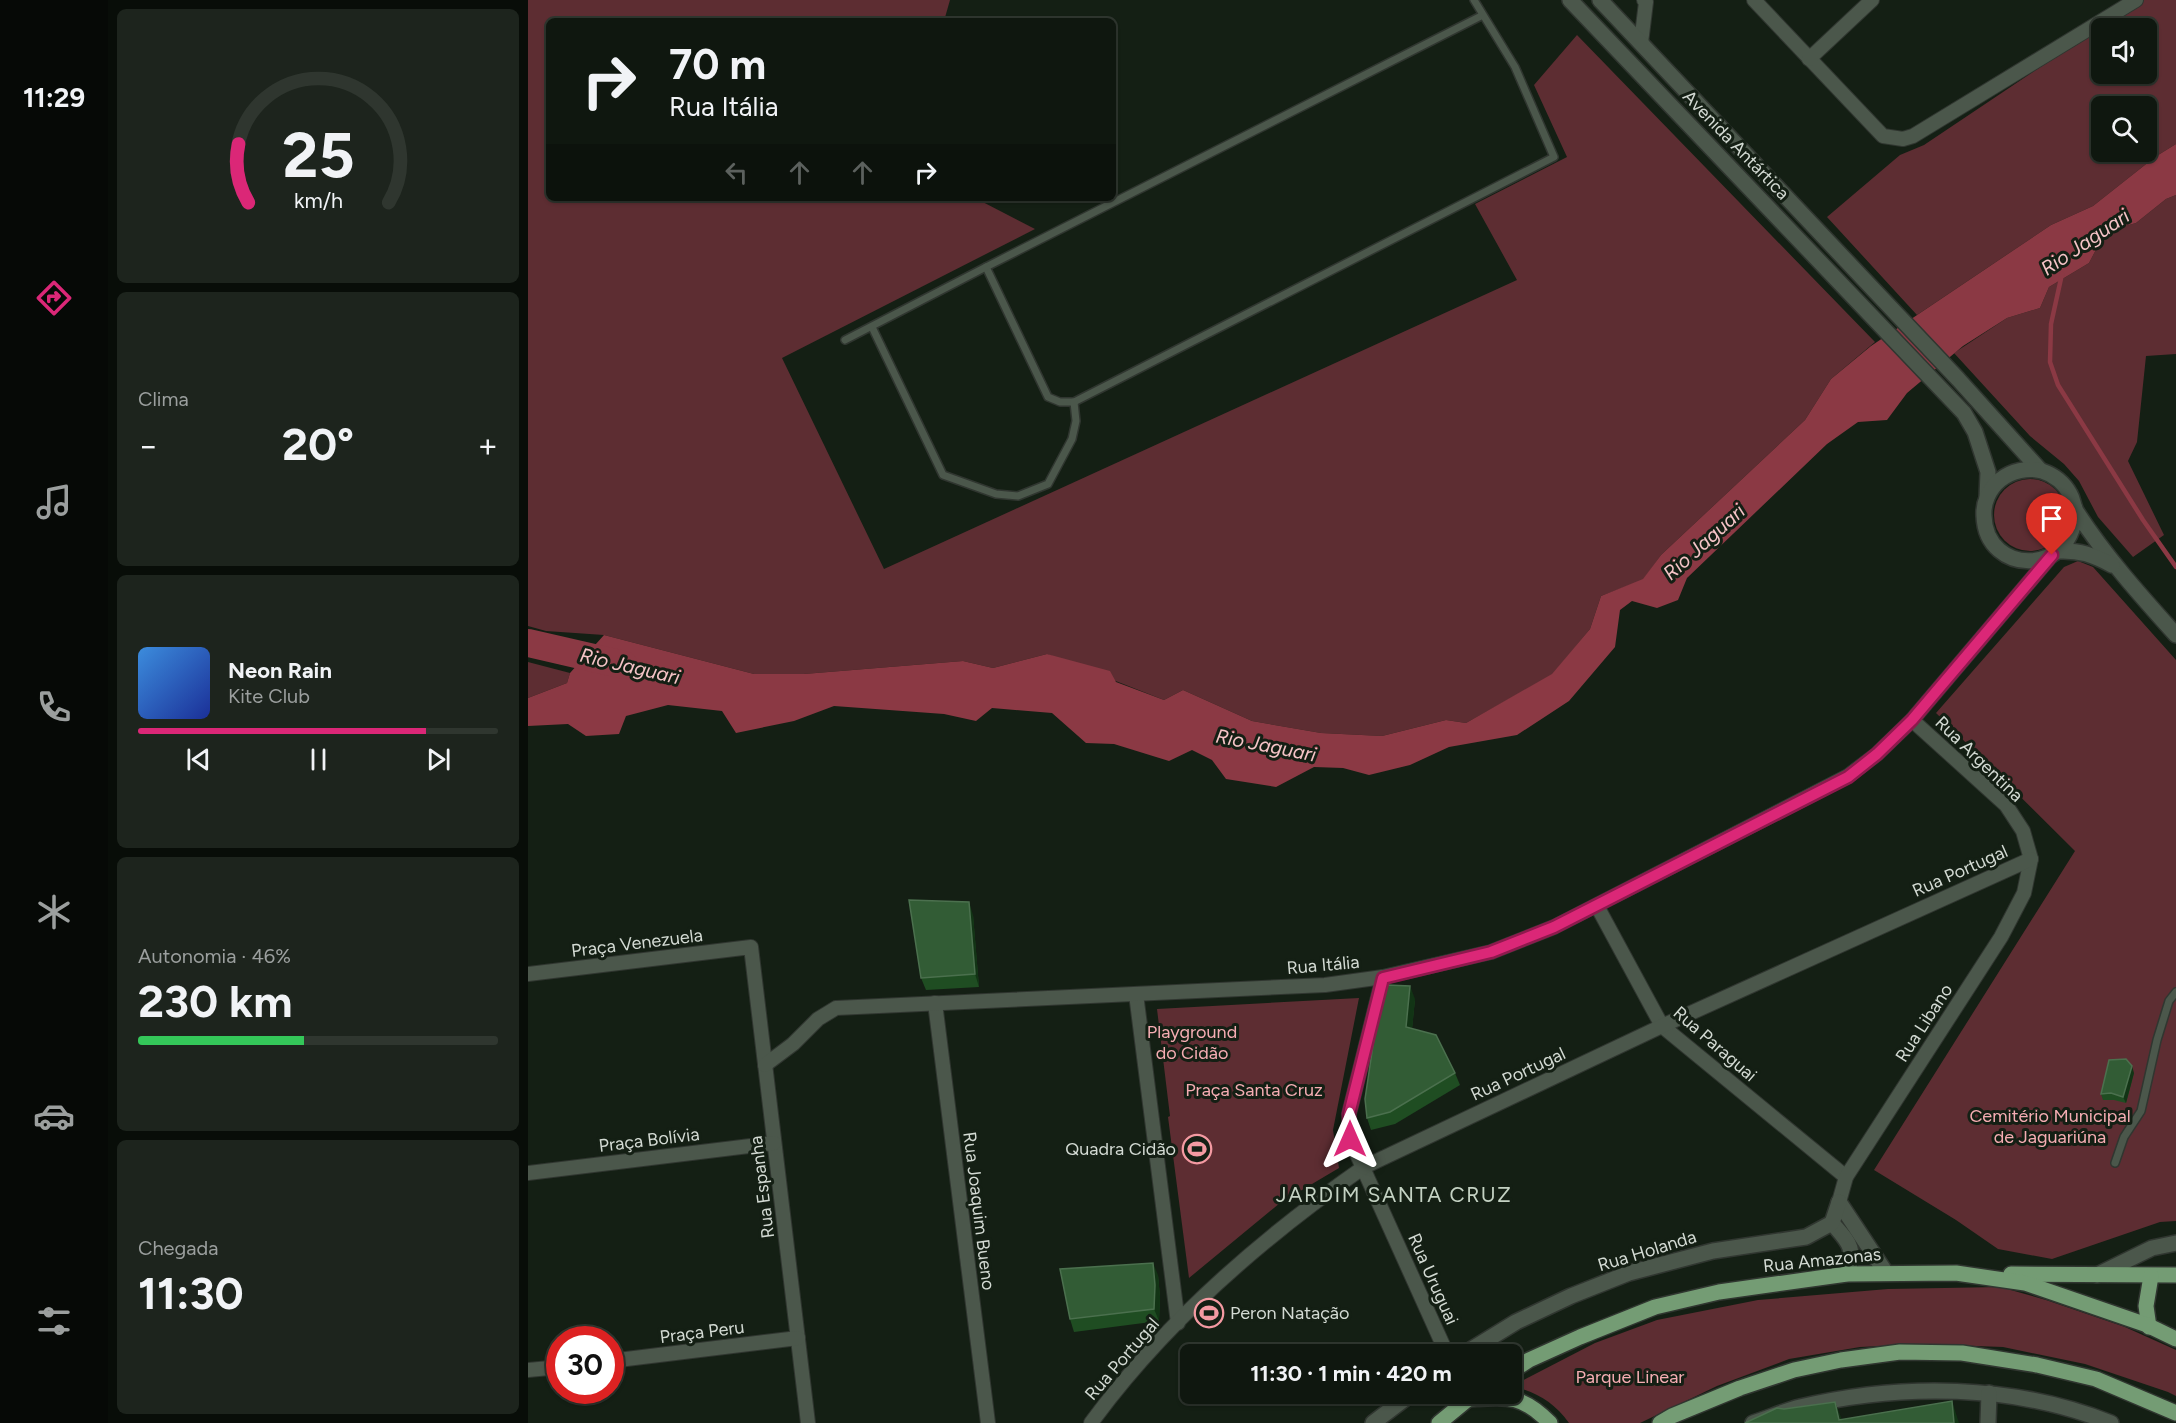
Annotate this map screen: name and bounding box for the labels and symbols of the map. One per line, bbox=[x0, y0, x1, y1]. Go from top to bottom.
street label: Avenida Antártica bbox=[1678, 86, 1794, 204]
water label: Rio Jaguari bbox=[2036, 203, 2134, 280]
pin bbox=[2026, 493, 2077, 555]
water label: Rio Jaguari bbox=[1658, 499, 1750, 585]
water label: Rio Jaguari bbox=[578, 643, 683, 689]
street label: Rua Argentina bbox=[1930, 712, 2028, 806]
water label: Rio Jaguari bbox=[1214, 724, 1319, 767]
street label: Rua Portugal bbox=[1909, 840, 2011, 902]
street label: Praça Venezuela bbox=[570, 924, 704, 962]
street label: Rua Itália bbox=[1286, 951, 1360, 979]
street label: Rua Libano bbox=[1891, 980, 1957, 1066]
street label: Rua Paraguai bbox=[1669, 1002, 1761, 1086]
park label: Playground do Cidão bbox=[1147, 1021, 1237, 1064]
street label: Rua Portugal bbox=[1467, 1042, 1569, 1106]
park label: Praça Santa Cruz bbox=[1185, 1079, 1323, 1101]
park label: Cemitério Municipal de Jaguariúna bbox=[1969, 1105, 2131, 1148]
position arrow bbox=[1318, 1107, 1382, 1171]
street label: Praça Bolívia bbox=[597, 1123, 701, 1157]
street label: Rua Joaquim Bueno bbox=[958, 1130, 1000, 1292]
sports icon: Quadra Cidão bbox=[1181, 1133, 1213, 1165]
street label: Rua Espanha bbox=[745, 1135, 779, 1239]
place label: Quadra Cidão bbox=[1065, 1138, 1176, 1160]
district label: JARDIM SANTA CRUZ bbox=[1276, 1182, 1512, 1207]
street label: Rua Holanda bbox=[1595, 1226, 1699, 1276]
street label: Rua Uruguai bbox=[1403, 1230, 1463, 1328]
street label: Rua Amazonas bbox=[1762, 1243, 1882, 1277]
sports icon: Peron Natação bbox=[1193, 1297, 1225, 1329]
place label: Peron Natação bbox=[1230, 1302, 1349, 1324]
street label: Rua Portugal bbox=[1080, 1313, 1164, 1405]
street label: Praça Peru bbox=[658, 1316, 746, 1348]
speed limit sign: 30 bbox=[546, 1326, 624, 1404]
park label: Parque Linear bbox=[1576, 1366, 1684, 1388]

